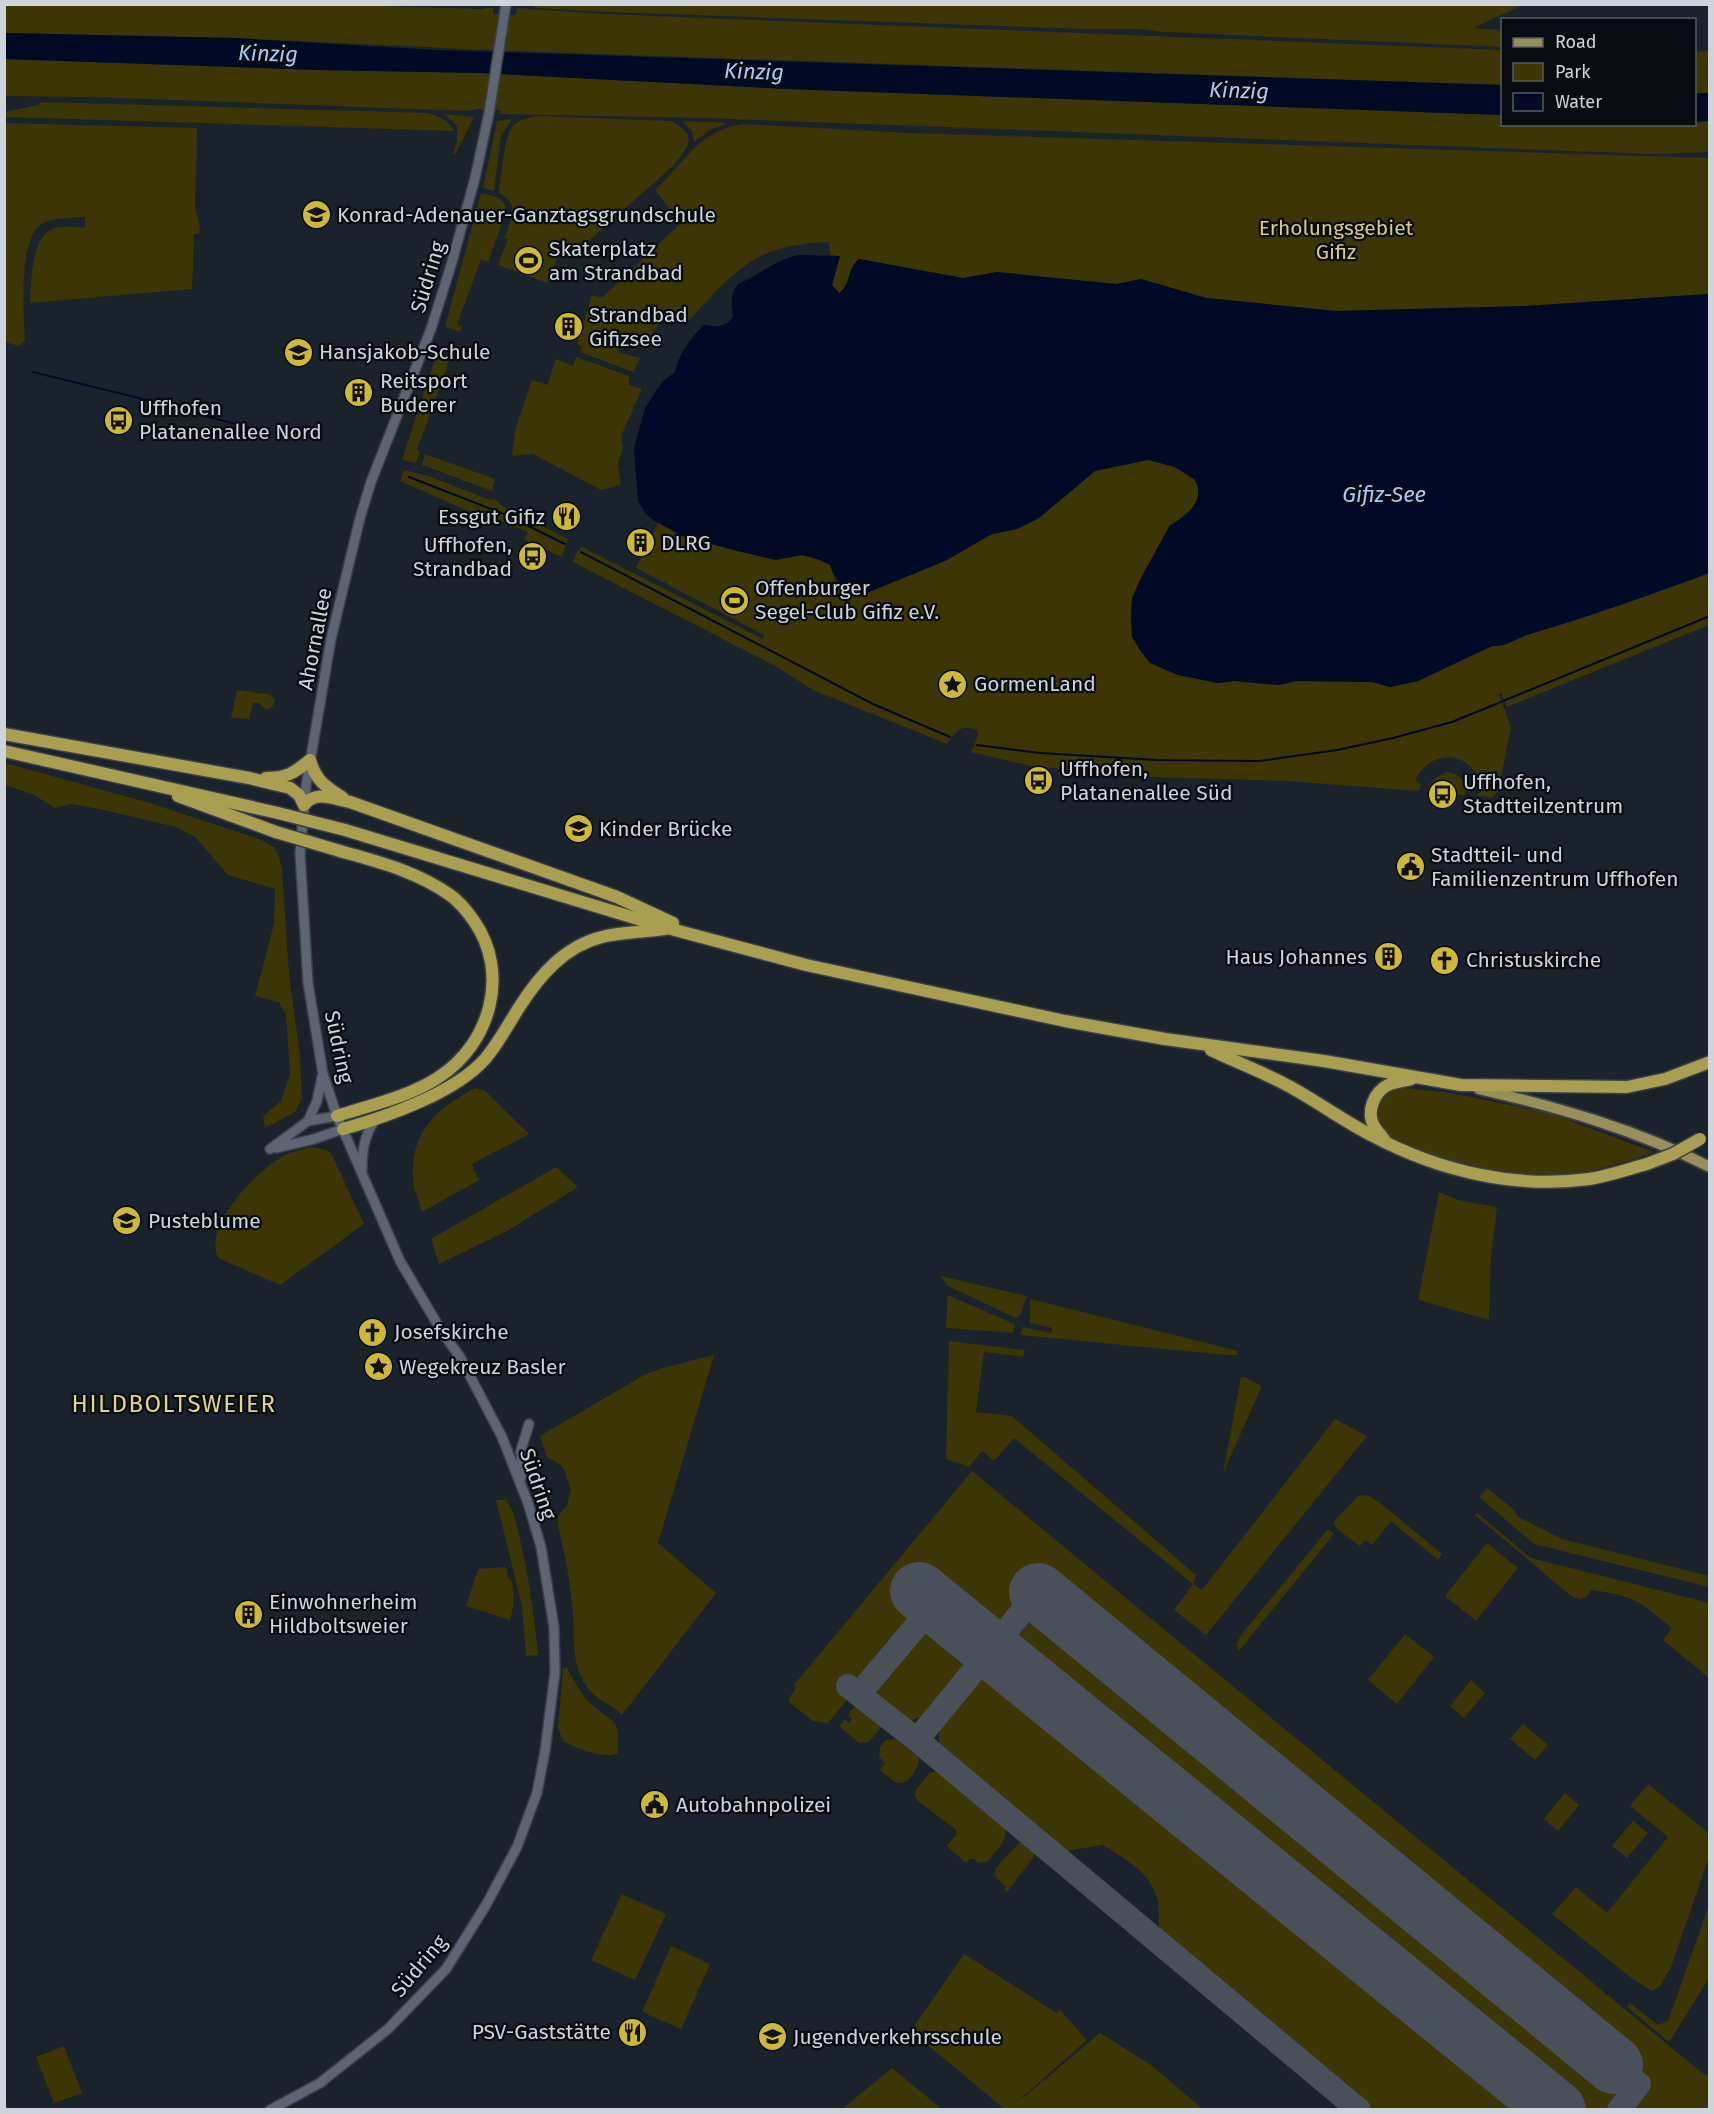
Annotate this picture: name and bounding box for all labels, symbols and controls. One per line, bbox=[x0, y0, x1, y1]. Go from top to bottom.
legend bbox=[1501, 18, 1696, 126]
text: Road bbox=[1555, 31, 1597, 53]
water label: Kinzig bbox=[237, 39, 298, 68]
water label: Kinzig bbox=[723, 57, 784, 86]
text: Park bbox=[1555, 61, 1591, 83]
water label: Kinzig bbox=[1208, 76, 1269, 105]
text: Water bbox=[1555, 91, 1602, 113]
school or university icon: Konrad-Adenauer-Ganztagsgrundschule bbox=[300, 199, 332, 231]
place label: Konrad-Adenauer-Ganztagsgrundschule bbox=[337, 202, 716, 228]
park label: Erholungsgebiet Gifiz bbox=[1259, 215, 1414, 265]
place label: Skaterplatz am Strandbad bbox=[549, 236, 683, 286]
street label: Südring bbox=[405, 238, 451, 316]
sports icon: Skaterplatz am Strandbad bbox=[512, 245, 544, 277]
place label: Strandbad Gifizsee bbox=[589, 302, 688, 352]
building icon: Strandbad Gifizsee bbox=[552, 311, 584, 343]
school or university icon: Hansjakob-Schule bbox=[282, 336, 314, 368]
place label: Hansjakob-Schule bbox=[319, 339, 491, 365]
place label: Reitsport Buderer bbox=[380, 368, 468, 418]
building icon: Reitsport Buderer bbox=[343, 377, 375, 409]
place label: Uffhofen Platanenallee Nord bbox=[139, 395, 322, 445]
bus stop icon: Uffhofen Platanenallee Nord bbox=[102, 404, 134, 436]
water label: Gifiz-See bbox=[1342, 481, 1426, 508]
restaurant icon: Essgut Gifiz bbox=[550, 501, 582, 533]
place label: Essgut Gifiz bbox=[438, 504, 545, 530]
building icon: DLRG bbox=[624, 527, 656, 559]
place label: DLRG bbox=[661, 530, 711, 556]
place label: Uffhofen, Strandbad bbox=[413, 532, 512, 582]
bus stop icon: Uffhofen, Strandbad bbox=[517, 541, 549, 573]
place label: Offenburger Segel-Club Gifiz e.V. bbox=[755, 575, 939, 625]
sports icon: Offenburger Segel-Club Gifiz e.V. bbox=[718, 584, 750, 616]
street label: Ahornallee bbox=[292, 586, 338, 692]
place icon: GormenLand bbox=[937, 668, 969, 700]
place label: GormenLand bbox=[974, 671, 1096, 697]
place label: Uffhofen, Platanenallee Süd bbox=[1060, 756, 1232, 806]
bus stop icon: Uffhofen, Platanenallee Süd bbox=[1023, 765, 1055, 797]
place label: Uffhofen, Stadtteilzentrum bbox=[1463, 769, 1623, 819]
bus stop icon: Uffhofen, Stadtteilzentrum bbox=[1426, 778, 1458, 810]
school or university icon: Kinder Brücke bbox=[562, 813, 594, 845]
place label: Kinder Brücke bbox=[599, 816, 732, 842]
place label: Stadtteil- und Familienzentrum Uffhofen bbox=[1431, 842, 1679, 892]
public building icon: Stadtteil- und Familienzentrum Uffhofen bbox=[1394, 851, 1426, 883]
building icon: Haus Johannes bbox=[1372, 941, 1404, 973]
place label: Haus Johannes bbox=[1225, 944, 1367, 970]
church icon: Christuskirche bbox=[1429, 944, 1461, 976]
place label: Christuskirche bbox=[1466, 947, 1601, 973]
street label: Südring bbox=[319, 1008, 359, 1086]
school or university icon: Pusteblume bbox=[111, 1205, 143, 1237]
place label: Pusteblume bbox=[148, 1208, 261, 1234]
church icon: Josefskirche bbox=[357, 1316, 389, 1348]
place label: Josefskirche bbox=[394, 1319, 509, 1345]
place icon: Wegekreuz Basler bbox=[362, 1351, 394, 1383]
place label: Wegekreuz Basler bbox=[399, 1354, 566, 1380]
district label: HILDBOLTSWEIER bbox=[72, 1390, 276, 1418]
street label: Südring bbox=[514, 1445, 562, 1523]
place label: Einwohnerheim Hildboltsweier bbox=[269, 1589, 418, 1639]
building icon: Einwohnerheim Hildboltsweier bbox=[232, 1598, 264, 1630]
public building icon: Autobahnpolizei bbox=[639, 1789, 671, 1821]
place label: Autobahnpolizei bbox=[676, 1792, 831, 1818]
street label: Südring bbox=[385, 1929, 453, 2003]
restaurant icon: PSV-Gaststätte bbox=[616, 2016, 648, 2048]
place label: PSV-Gaststätte bbox=[472, 2019, 611, 2045]
school or university icon: Jugendverkehrsschule bbox=[756, 2021, 788, 2053]
place label: Jugendverkehrsschule bbox=[793, 2024, 1002, 2050]

